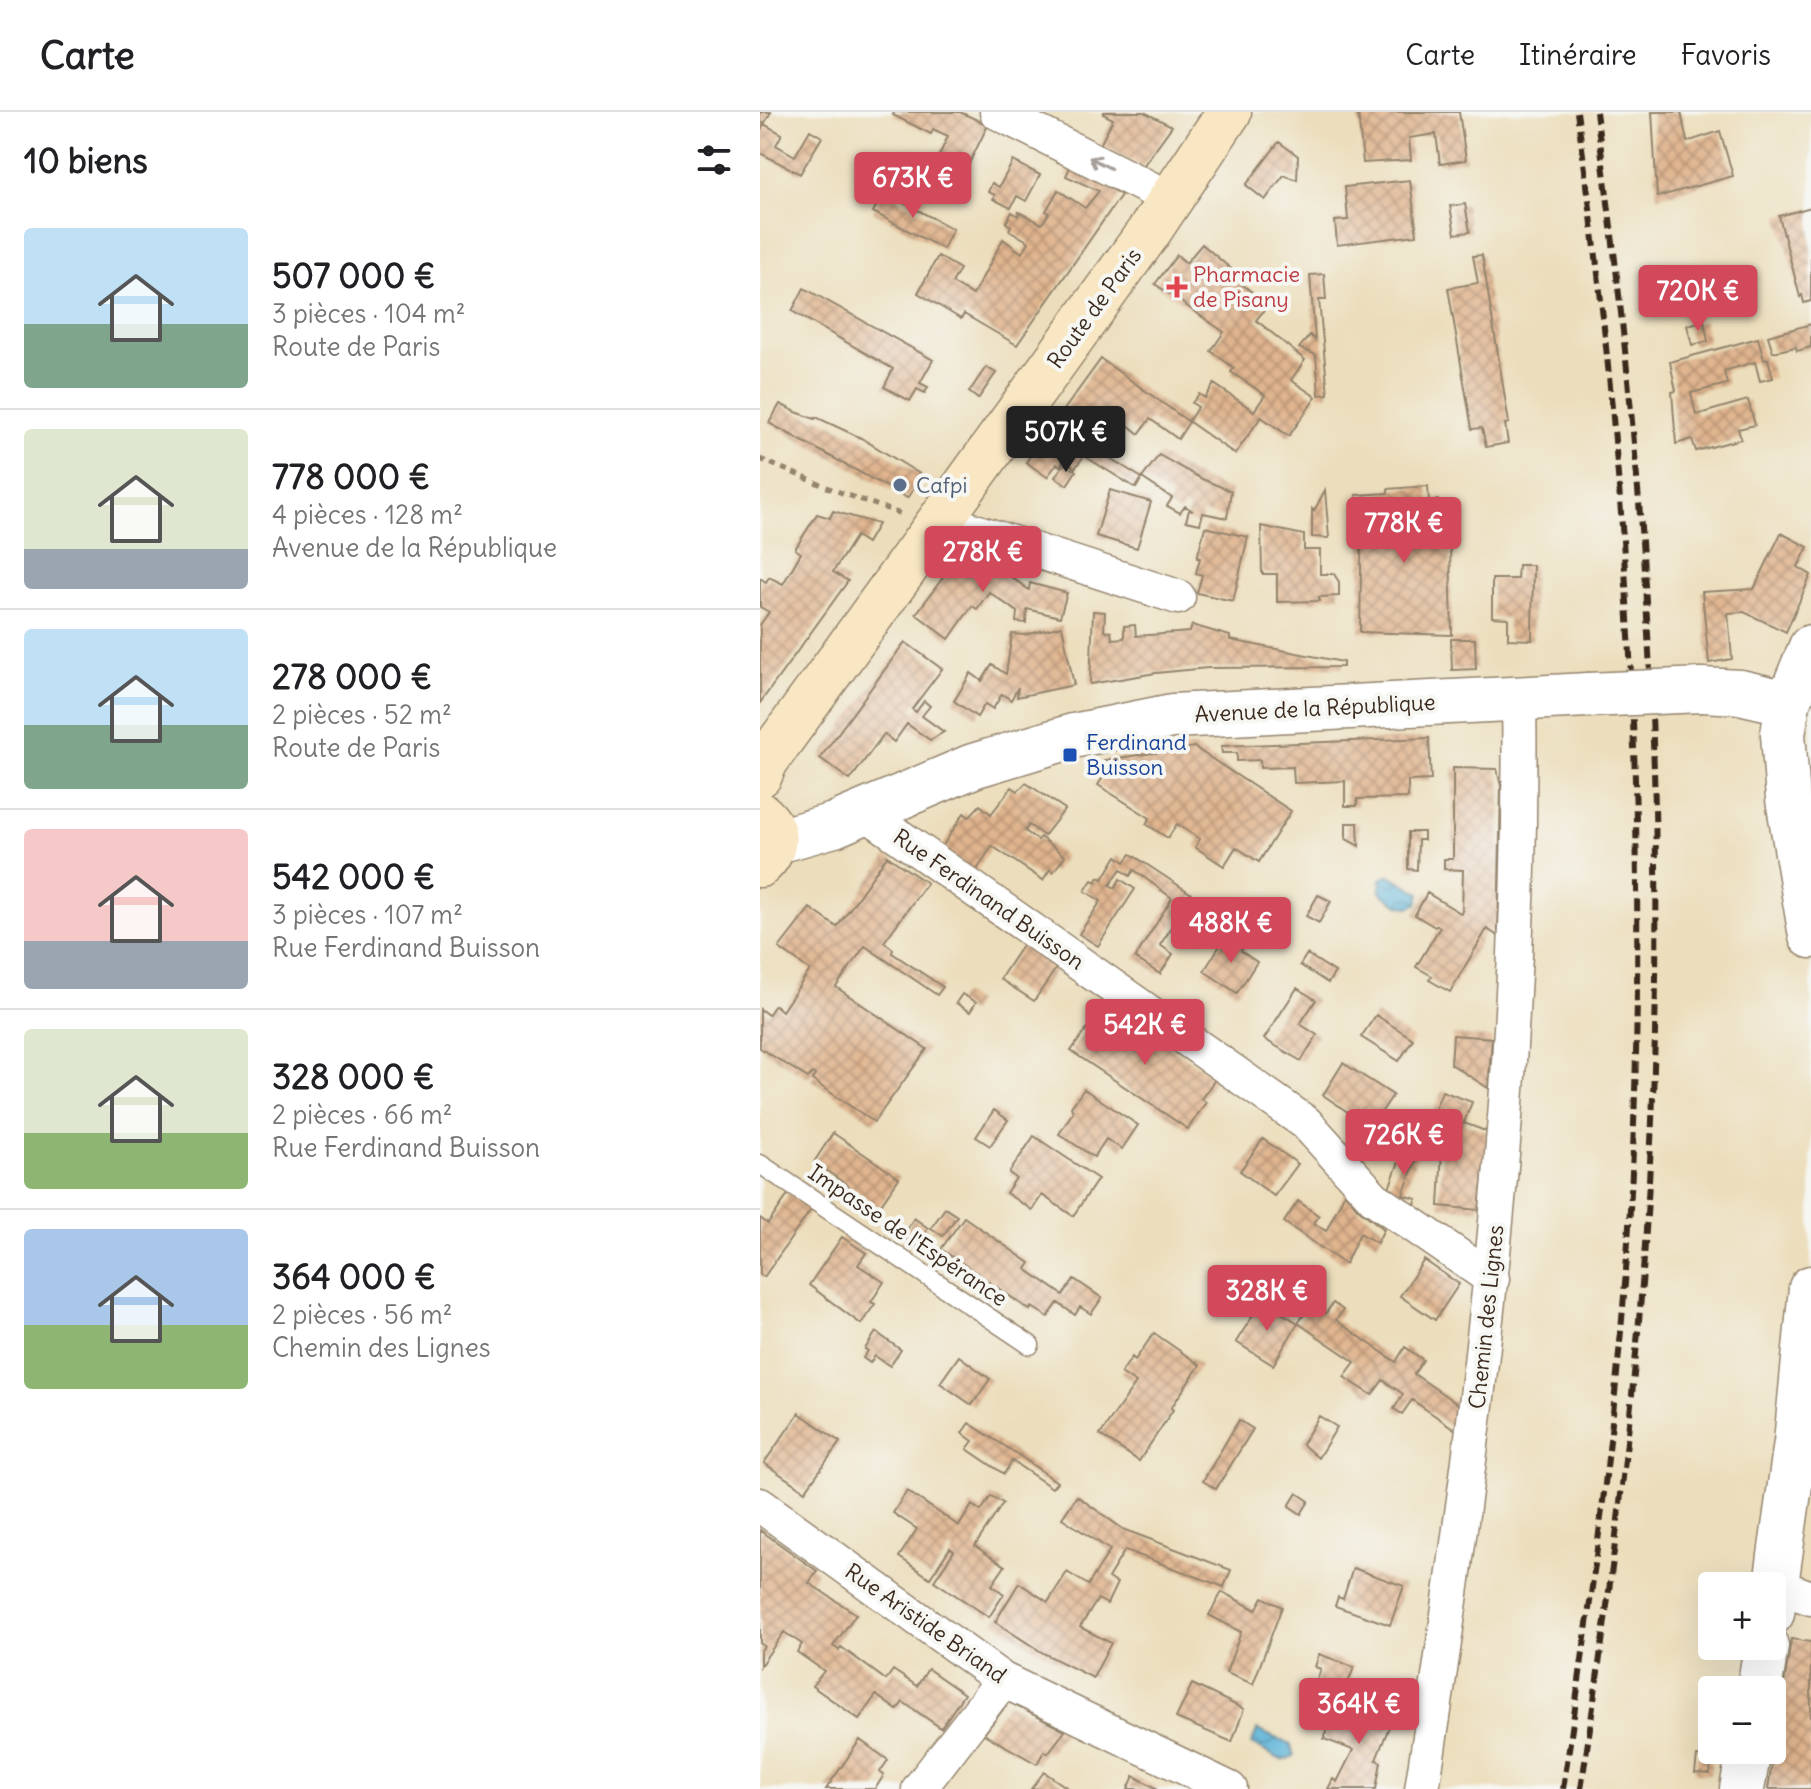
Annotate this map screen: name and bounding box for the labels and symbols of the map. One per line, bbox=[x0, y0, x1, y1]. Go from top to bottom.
pin: 673K € bbox=[848, 152, 978, 220]
one-way arrow bbox=[1088, 155, 1112, 170]
street label: Route de Paris bbox=[1041, 242, 1147, 374]
place label: Pharmacie de Pisany bbox=[1193, 260, 1300, 313]
pin: 720K € bbox=[1633, 265, 1763, 333]
marker: Pharmacie de Pisany bbox=[1168, 278, 1186, 296]
pin: 507K € bbox=[1001, 406, 1131, 474]
place label: Cafpi bbox=[916, 471, 968, 499]
marker: Cafpi bbox=[891, 476, 909, 494]
pin: 778K € bbox=[1339, 497, 1469, 565]
pin: 278K € bbox=[918, 526, 1048, 594]
street label: Avenue de la République bbox=[1194, 688, 1436, 728]
place label: Ferdinand Buisson bbox=[1086, 728, 1187, 781]
marker: Ferdinand Buisson bbox=[1061, 746, 1079, 764]
street label: Rue Ferdinand Buisson bbox=[888, 822, 1090, 976]
pin: 488K € bbox=[1166, 897, 1296, 965]
pin: 542K € bbox=[1080, 999, 1210, 1067]
pin: 726K € bbox=[1339, 1109, 1469, 1177]
street label: Impasse de l'Espérance bbox=[803, 1158, 1013, 1312]
street label: Chemin des Lignes bbox=[1462, 1224, 1510, 1410]
pin: 328K € bbox=[1202, 1265, 1332, 1333]
street label: Rue Aristide Briand bbox=[840, 1557, 1012, 1689]
pin: 364K € bbox=[1294, 1678, 1424, 1746]

